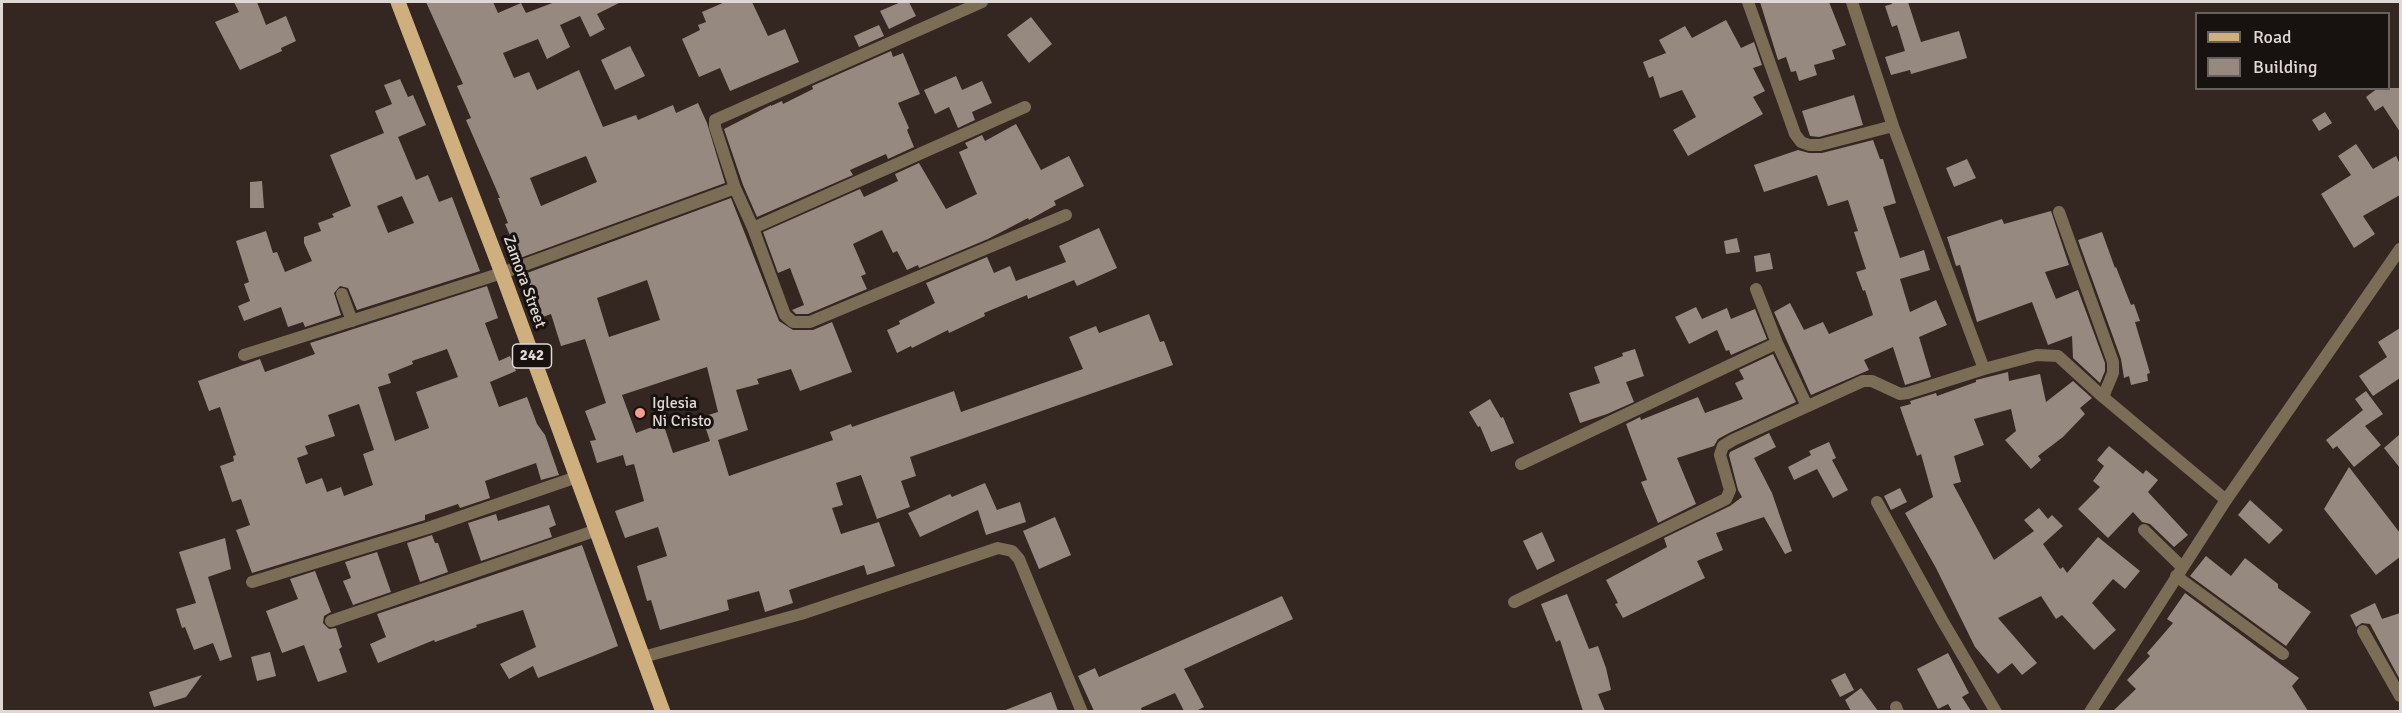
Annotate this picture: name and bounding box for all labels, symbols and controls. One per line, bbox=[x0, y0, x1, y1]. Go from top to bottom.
legend bbox=[2195, 12, 2390, 90]
text: Road bbox=[2253, 26, 2292, 48]
text: Building bbox=[2253, 56, 2317, 78]
street label: Zamora Street bbox=[498, 233, 550, 331]
road number: 242 bbox=[512, 344, 552, 368]
place label: Iglesia Ni Cristo bbox=[652, 394, 712, 432]
marker: Iglesia Ni Cristo bbox=[633, 406, 647, 420]

